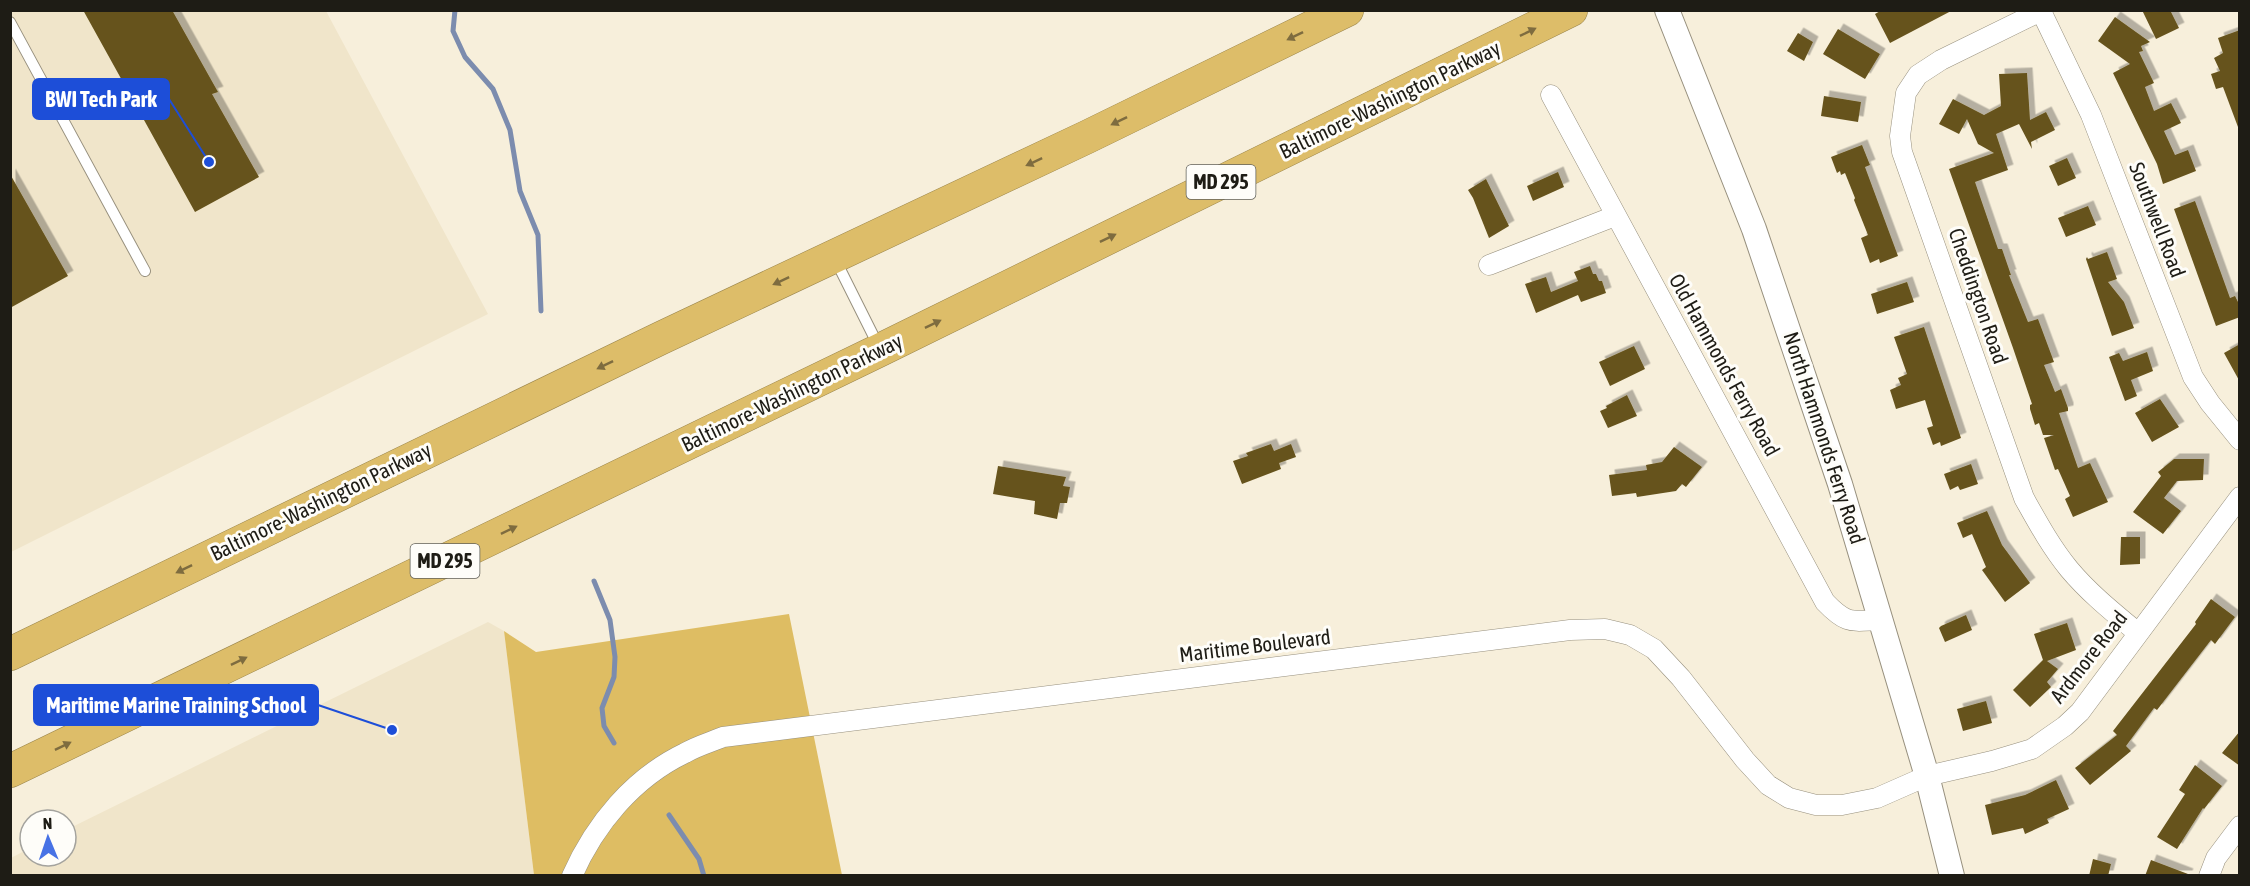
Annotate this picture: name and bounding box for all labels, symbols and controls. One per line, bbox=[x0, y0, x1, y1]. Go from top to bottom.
one-way arrow bbox=[1520, 27, 1537, 36]
one-way arrow bbox=[1286, 31, 1303, 41]
street label: Baltimore-Washington Parkway bbox=[1275, 35, 1504, 163]
callout: BWI Tech Park bbox=[33, 79, 169, 119]
text: BWI Tech Park bbox=[45, 86, 157, 112]
one-way arrow bbox=[1111, 117, 1128, 126]
one-way arrow bbox=[1025, 157, 1042, 166]
street label: Southwell Road bbox=[2125, 159, 2191, 280]
road number: MD 295 bbox=[1186, 165, 1256, 199]
street label: Cheddington Road bbox=[1945, 225, 2013, 367]
one-way arrow bbox=[1100, 233, 1117, 243]
street label: Old Hammonds Ferry Road bbox=[1665, 269, 1785, 460]
one-way arrow bbox=[772, 276, 790, 286]
one-way arrow bbox=[925, 319, 942, 329]
street label: Baltimore-Washington Parkway bbox=[677, 328, 906, 456]
street label: North Hammonds Ferry Road bbox=[1779, 329, 1871, 547]
one-way arrow bbox=[596, 360, 613, 369]
street label: Baltimore-Washington Parkway bbox=[206, 437, 435, 565]
one-way arrow bbox=[500, 525, 517, 535]
road number: MD 295 bbox=[410, 544, 480, 578]
one-way arrow bbox=[176, 565, 193, 574]
street label: Ardmore Road bbox=[2045, 606, 2132, 707]
street label: Maritime Boulevard bbox=[1178, 624, 1332, 666]
one-way arrow bbox=[230, 656, 247, 665]
callout: Maritime Marine Training School bbox=[34, 685, 318, 725]
text: Maritime Marine Training School bbox=[46, 692, 307, 718]
one-way arrow bbox=[55, 741, 72, 750]
north arrow bbox=[18, 808, 78, 868]
text: N bbox=[42, 814, 53, 832]

